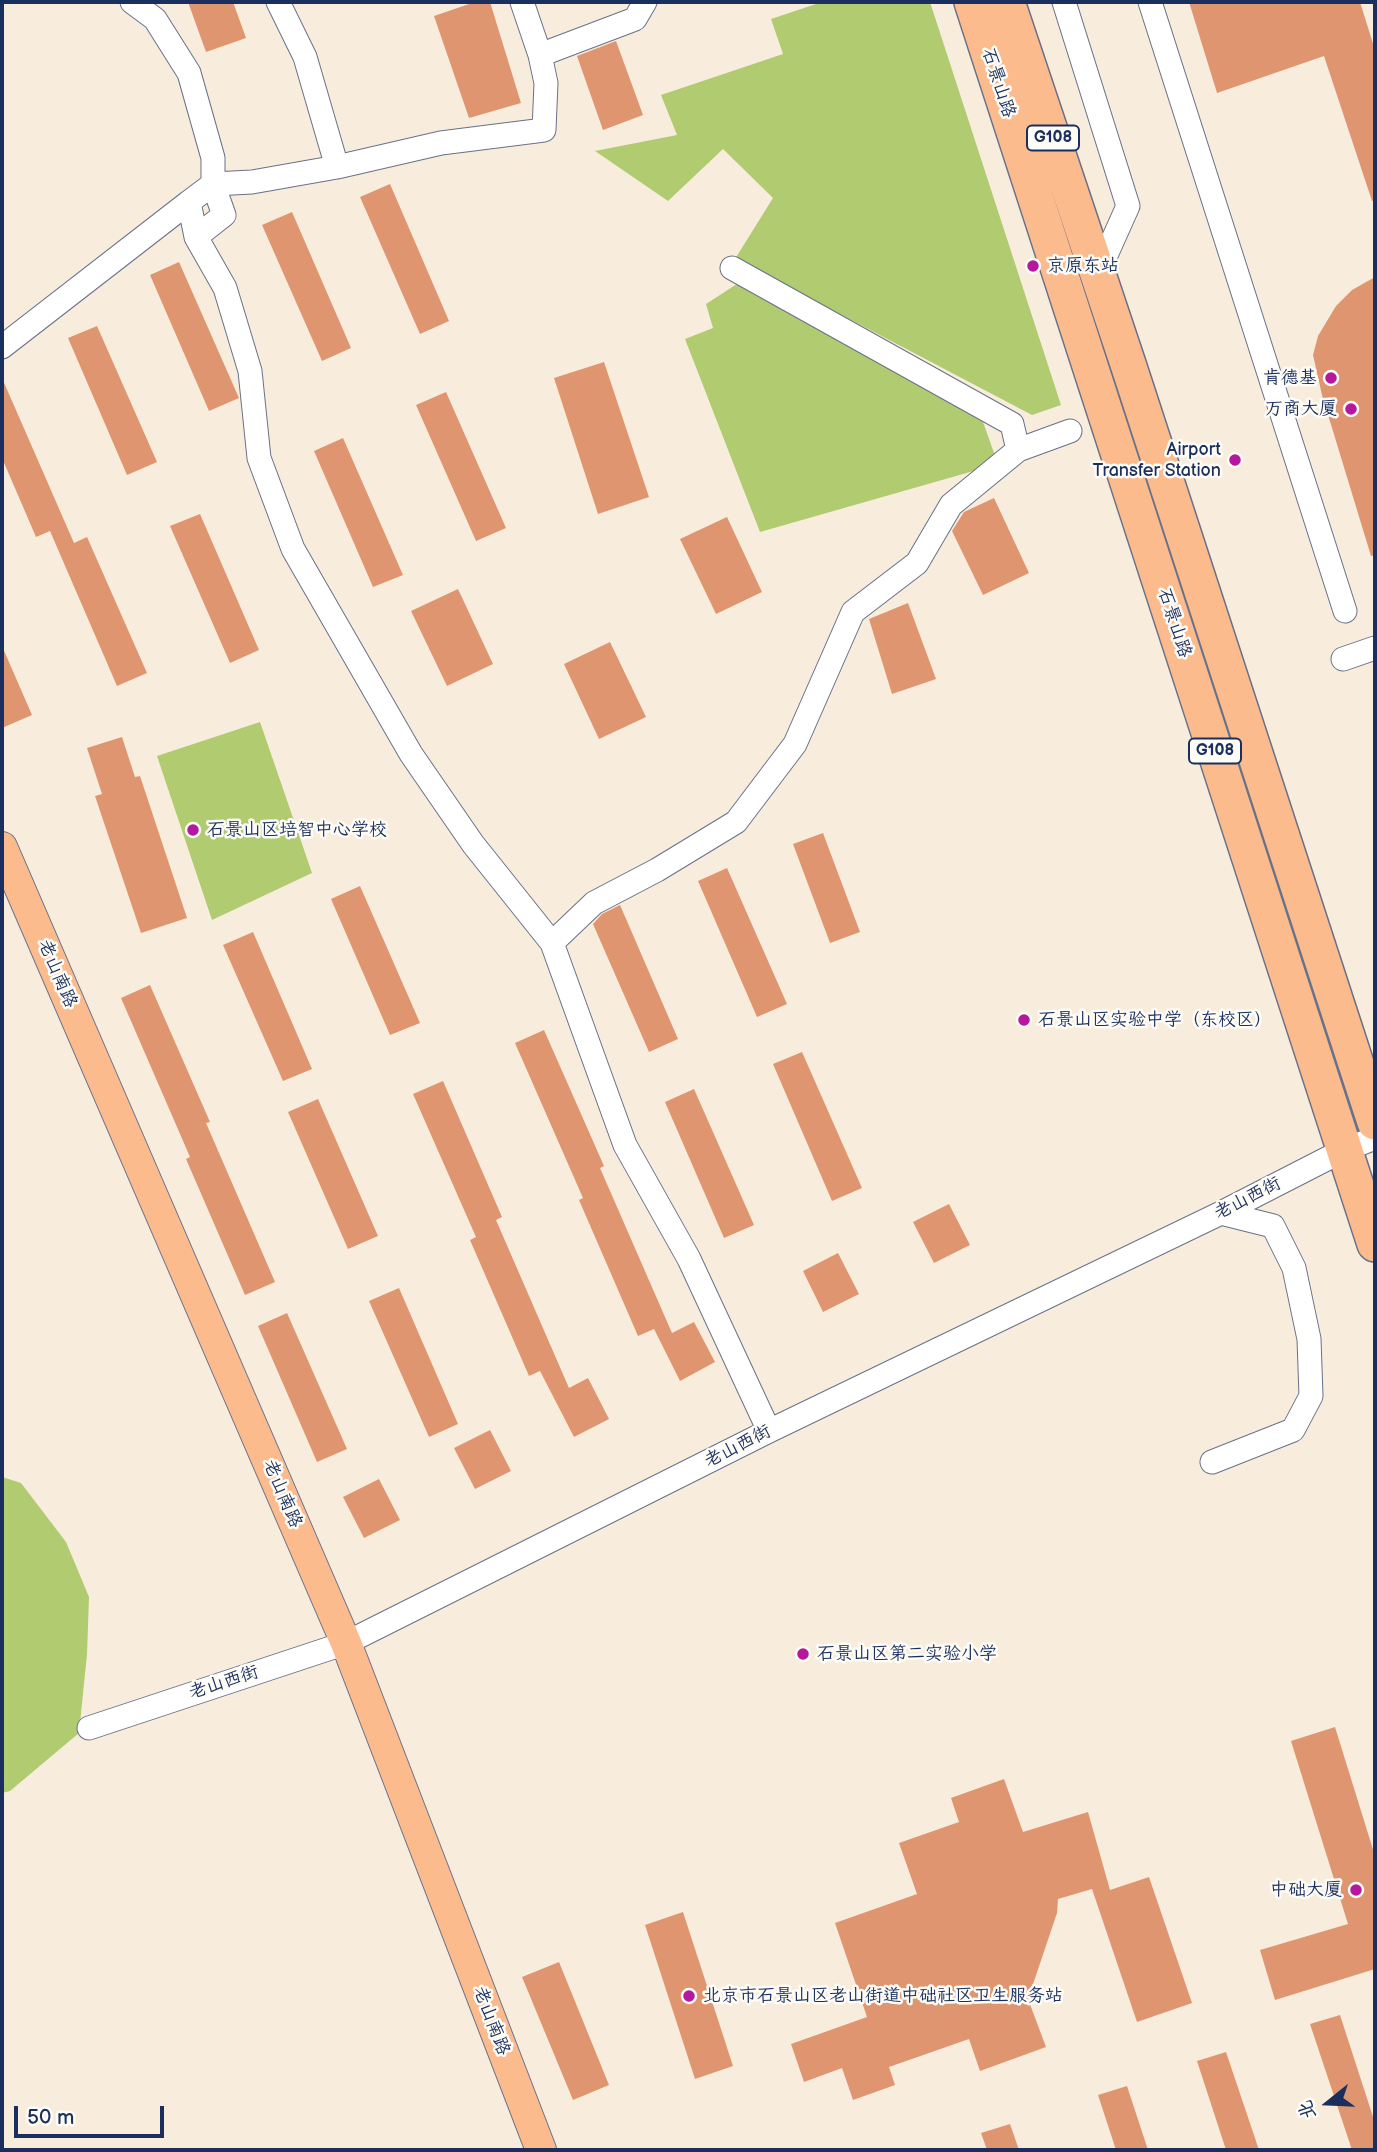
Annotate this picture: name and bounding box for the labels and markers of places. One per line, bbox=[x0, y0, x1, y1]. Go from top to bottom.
place label: 京原东站 bbox=[1047, 255, 1119, 277]
marker: 京原东站 bbox=[1025, 258, 1041, 274]
place label: 肯德基 bbox=[1263, 367, 1317, 389]
marker: 肯德基 bbox=[1323, 370, 1339, 386]
place label: 万商大厦 bbox=[1265, 398, 1337, 420]
marker: 万商大厦 bbox=[1343, 401, 1359, 417]
place label: Airport Transfer Station bbox=[1093, 439, 1221, 482]
marker: Airport Transfer Station bbox=[1227, 452, 1243, 468]
place label: 石景山区培智中心学校 bbox=[207, 819, 387, 841]
marker: 石景山区培智中心学校 bbox=[185, 822, 201, 838]
place label: 石景山区实验中学（东校区） bbox=[1038, 1009, 1272, 1031]
marker: 石景山区实验中学（东校区） bbox=[1016, 1012, 1032, 1028]
place label: 石景山区第二实验小学 bbox=[817, 1643, 997, 1665]
marker: 石景山区第二实验小学 bbox=[795, 1646, 811, 1662]
place label: 中础大厦 bbox=[1270, 1879, 1342, 1901]
marker: 中础大厦 bbox=[1348, 1882, 1364, 1898]
place label: 北京市石景山区老山街道中础社区卫生服务站 bbox=[703, 1985, 1063, 2007]
marker: 北京市石景山区老山街道中础社区卫生服务站 bbox=[681, 1988, 697, 2004]

